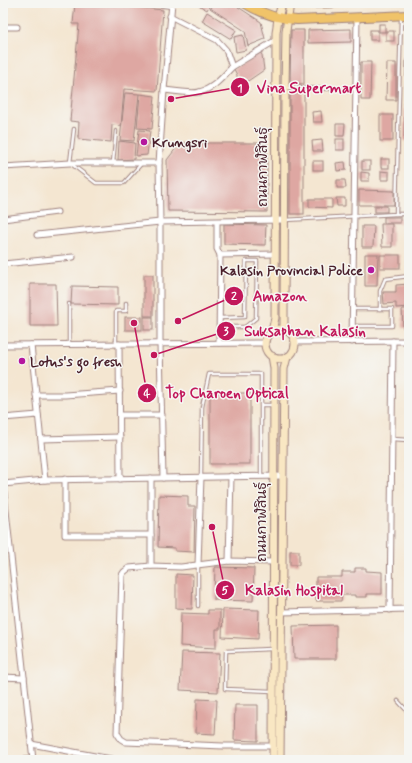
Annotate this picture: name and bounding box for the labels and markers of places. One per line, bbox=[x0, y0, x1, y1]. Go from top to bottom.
callout: Vina Supermart bbox=[230, 74, 368, 101]
place label: Krungsri bbox=[152, 134, 207, 153]
marker: Krungsri bbox=[139, 137, 149, 147]
place label: Kalasin Provincial Police bbox=[220, 262, 363, 280]
marker: Kalasin Provincial Police bbox=[366, 265, 376, 275]
callout: Amazon bbox=[224, 282, 315, 309]
callout: Suksaphan Kalasin bbox=[216, 317, 374, 344]
place label: Lotus's go fresh bbox=[30, 353, 122, 374]
marker: Lotus's go fresh bbox=[17, 356, 27, 366]
callout: Top Charoen Optical bbox=[137, 379, 297, 406]
callout: Kalasin Hospital bbox=[215, 576, 354, 603]

